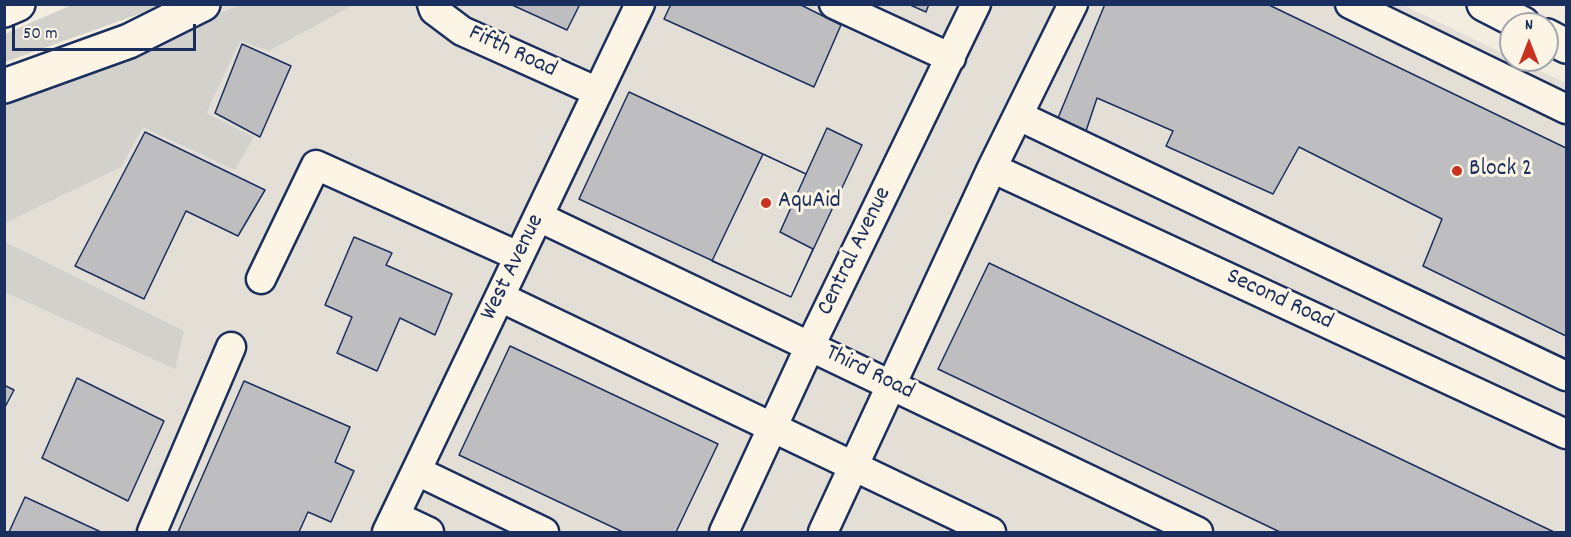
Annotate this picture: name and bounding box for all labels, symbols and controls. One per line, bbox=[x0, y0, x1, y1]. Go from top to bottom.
scale bar bbox=[15, 12, 200, 50]
north arrow bbox=[1499, 12, 1559, 72]
text: N bbox=[1525, 14, 1533, 37]
street label: Fifth Road bbox=[463, 20, 561, 86]
text: 50 m bbox=[23, 22, 58, 47]
place label: Block 2 bbox=[1469, 157, 1532, 185]
marker: Block 2 bbox=[1450, 164, 1464, 178]
street label: Central Avenue bbox=[813, 183, 899, 321]
place label: AquAid bbox=[778, 189, 841, 217]
marker: AquAid bbox=[759, 196, 773, 210]
street label: West Avenue bbox=[476, 210, 552, 326]
street label: Second Road bbox=[1221, 264, 1337, 338]
street label: Third Road bbox=[820, 340, 918, 408]

